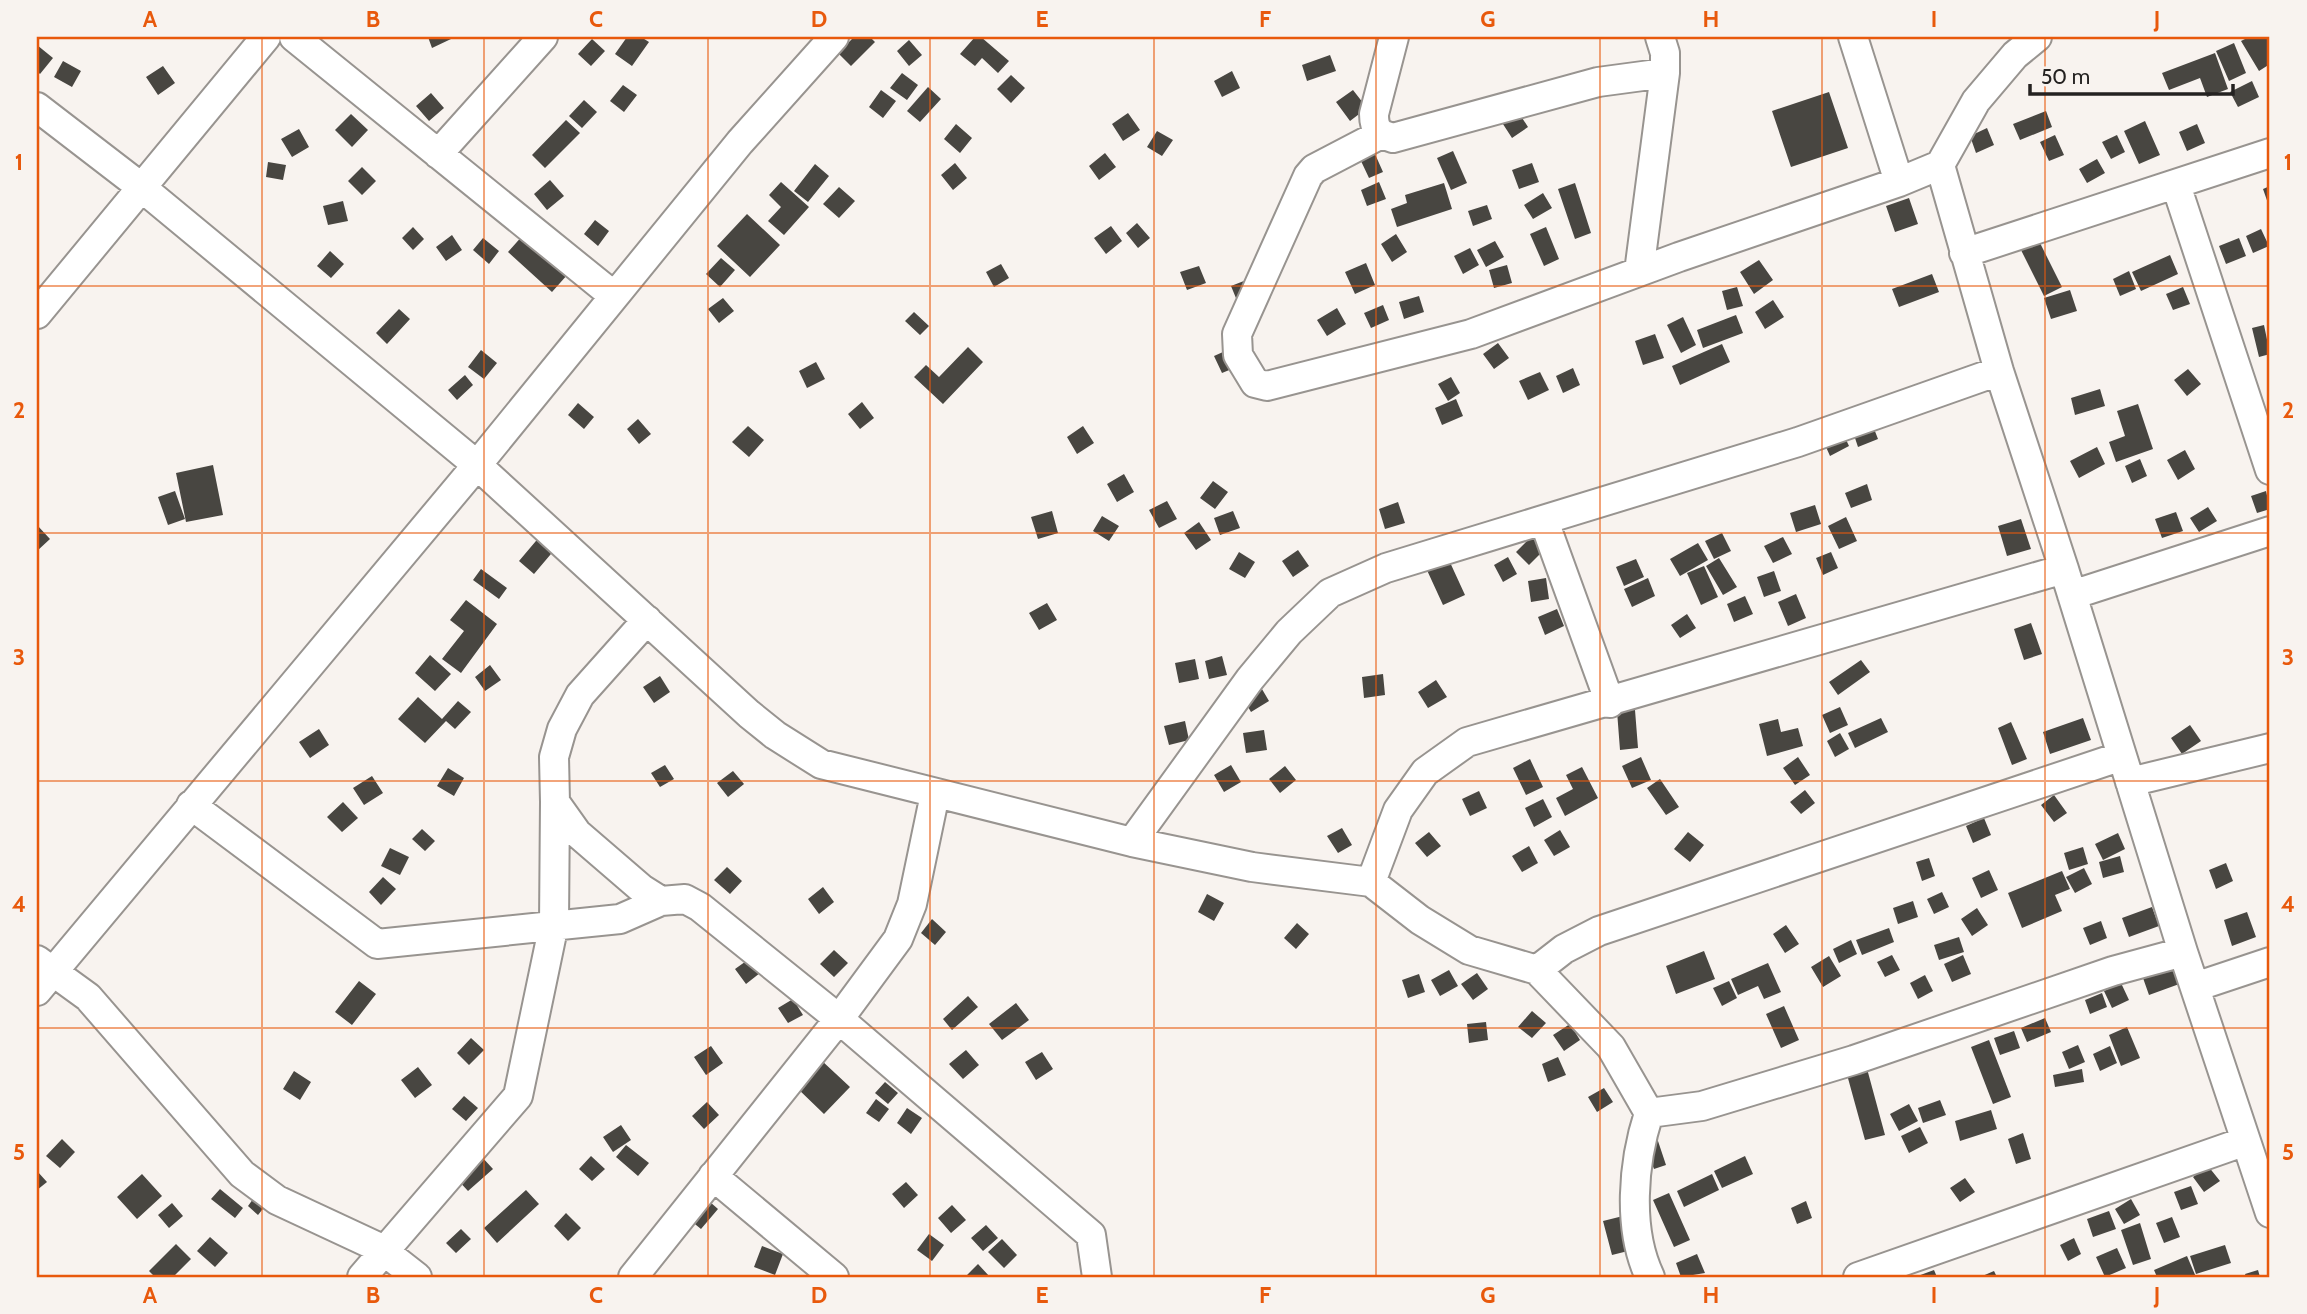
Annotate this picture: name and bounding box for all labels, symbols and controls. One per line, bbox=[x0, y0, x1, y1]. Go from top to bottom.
text: A bbox=[143, 5, 158, 33]
text: B bbox=[366, 5, 380, 33]
text: C bbox=[589, 5, 603, 33]
text: D bbox=[811, 5, 827, 33]
text: E bbox=[1035, 5, 1049, 33]
text: F bbox=[1259, 5, 1271, 33]
text: G bbox=[1480, 5, 1496, 33]
text: H bbox=[1703, 5, 1719, 33]
text: I bbox=[1931, 5, 1937, 33]
text: J bbox=[2153, 5, 2160, 33]
scale bar bbox=[2030, 52, 2234, 96]
text: 50 m bbox=[2041, 64, 2090, 89]
text: 1 bbox=[15, 148, 23, 176]
text: 1 bbox=[2284, 148, 2292, 176]
text: 2 bbox=[13, 396, 25, 424]
text: 2 bbox=[2282, 396, 2294, 424]
text: 3 bbox=[13, 643, 25, 671]
text: 3 bbox=[2282, 643, 2294, 671]
text: 4 bbox=[12, 890, 26, 918]
text: 4 bbox=[2281, 890, 2295, 918]
text: 5 bbox=[13, 1138, 25, 1166]
text: 5 bbox=[2282, 1138, 2294, 1166]
text: A bbox=[143, 1281, 158, 1309]
text: B bbox=[366, 1281, 380, 1309]
text: C bbox=[589, 1281, 603, 1309]
text: D bbox=[811, 1281, 827, 1309]
text: E bbox=[1035, 1281, 1049, 1309]
text: F bbox=[1259, 1281, 1271, 1309]
text: G bbox=[1480, 1281, 1496, 1309]
text: H bbox=[1703, 1281, 1719, 1309]
text: I bbox=[1931, 1281, 1937, 1309]
text: J bbox=[2153, 1281, 2160, 1309]

